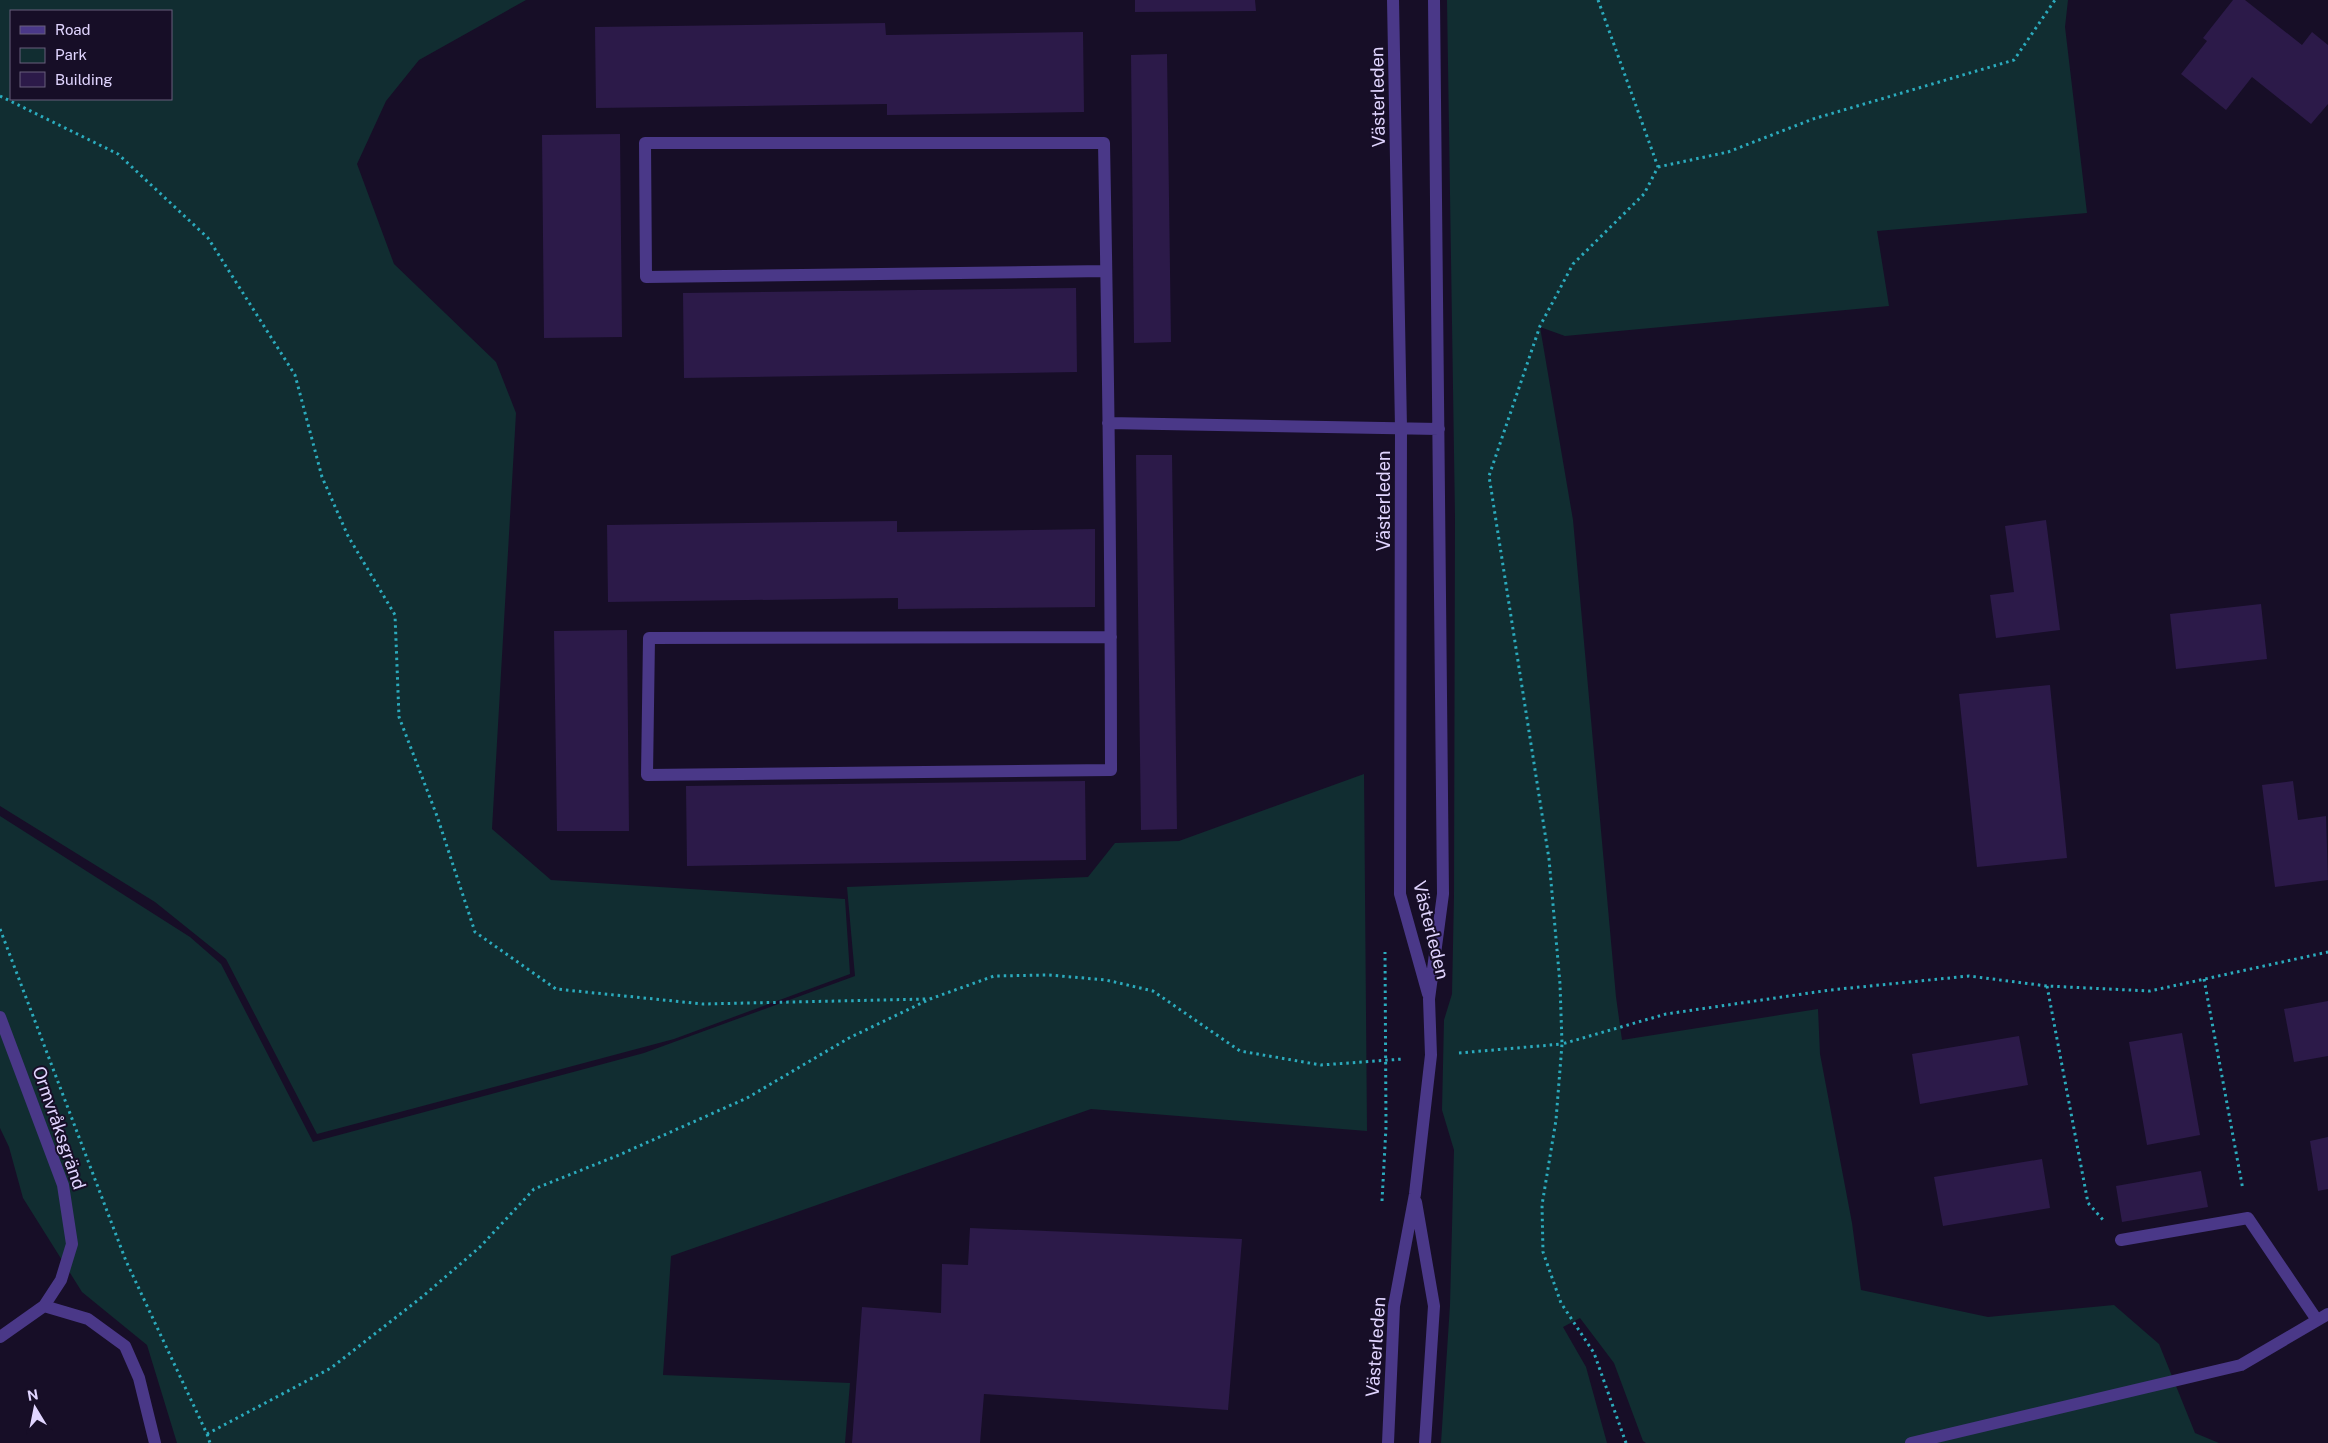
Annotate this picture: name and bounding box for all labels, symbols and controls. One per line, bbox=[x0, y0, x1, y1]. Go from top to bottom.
legend bbox=[10, 10, 172, 100]
text: Road bbox=[55, 21, 91, 38]
text: Park bbox=[55, 46, 87, 63]
street label: Västerleden bbox=[1366, 47, 1389, 147]
text: Building bbox=[55, 71, 113, 88]
street label: Västerleden bbox=[1373, 451, 1394, 551]
street label: Västerleden bbox=[1409, 879, 1454, 981]
street label: Ormvråksgränd bbox=[29, 1063, 90, 1192]
street label: Västerleden bbox=[1362, 1296, 1389, 1398]
north arrow bbox=[10, 1383, 60, 1433]
text: N bbox=[26, 1386, 40, 1404]

